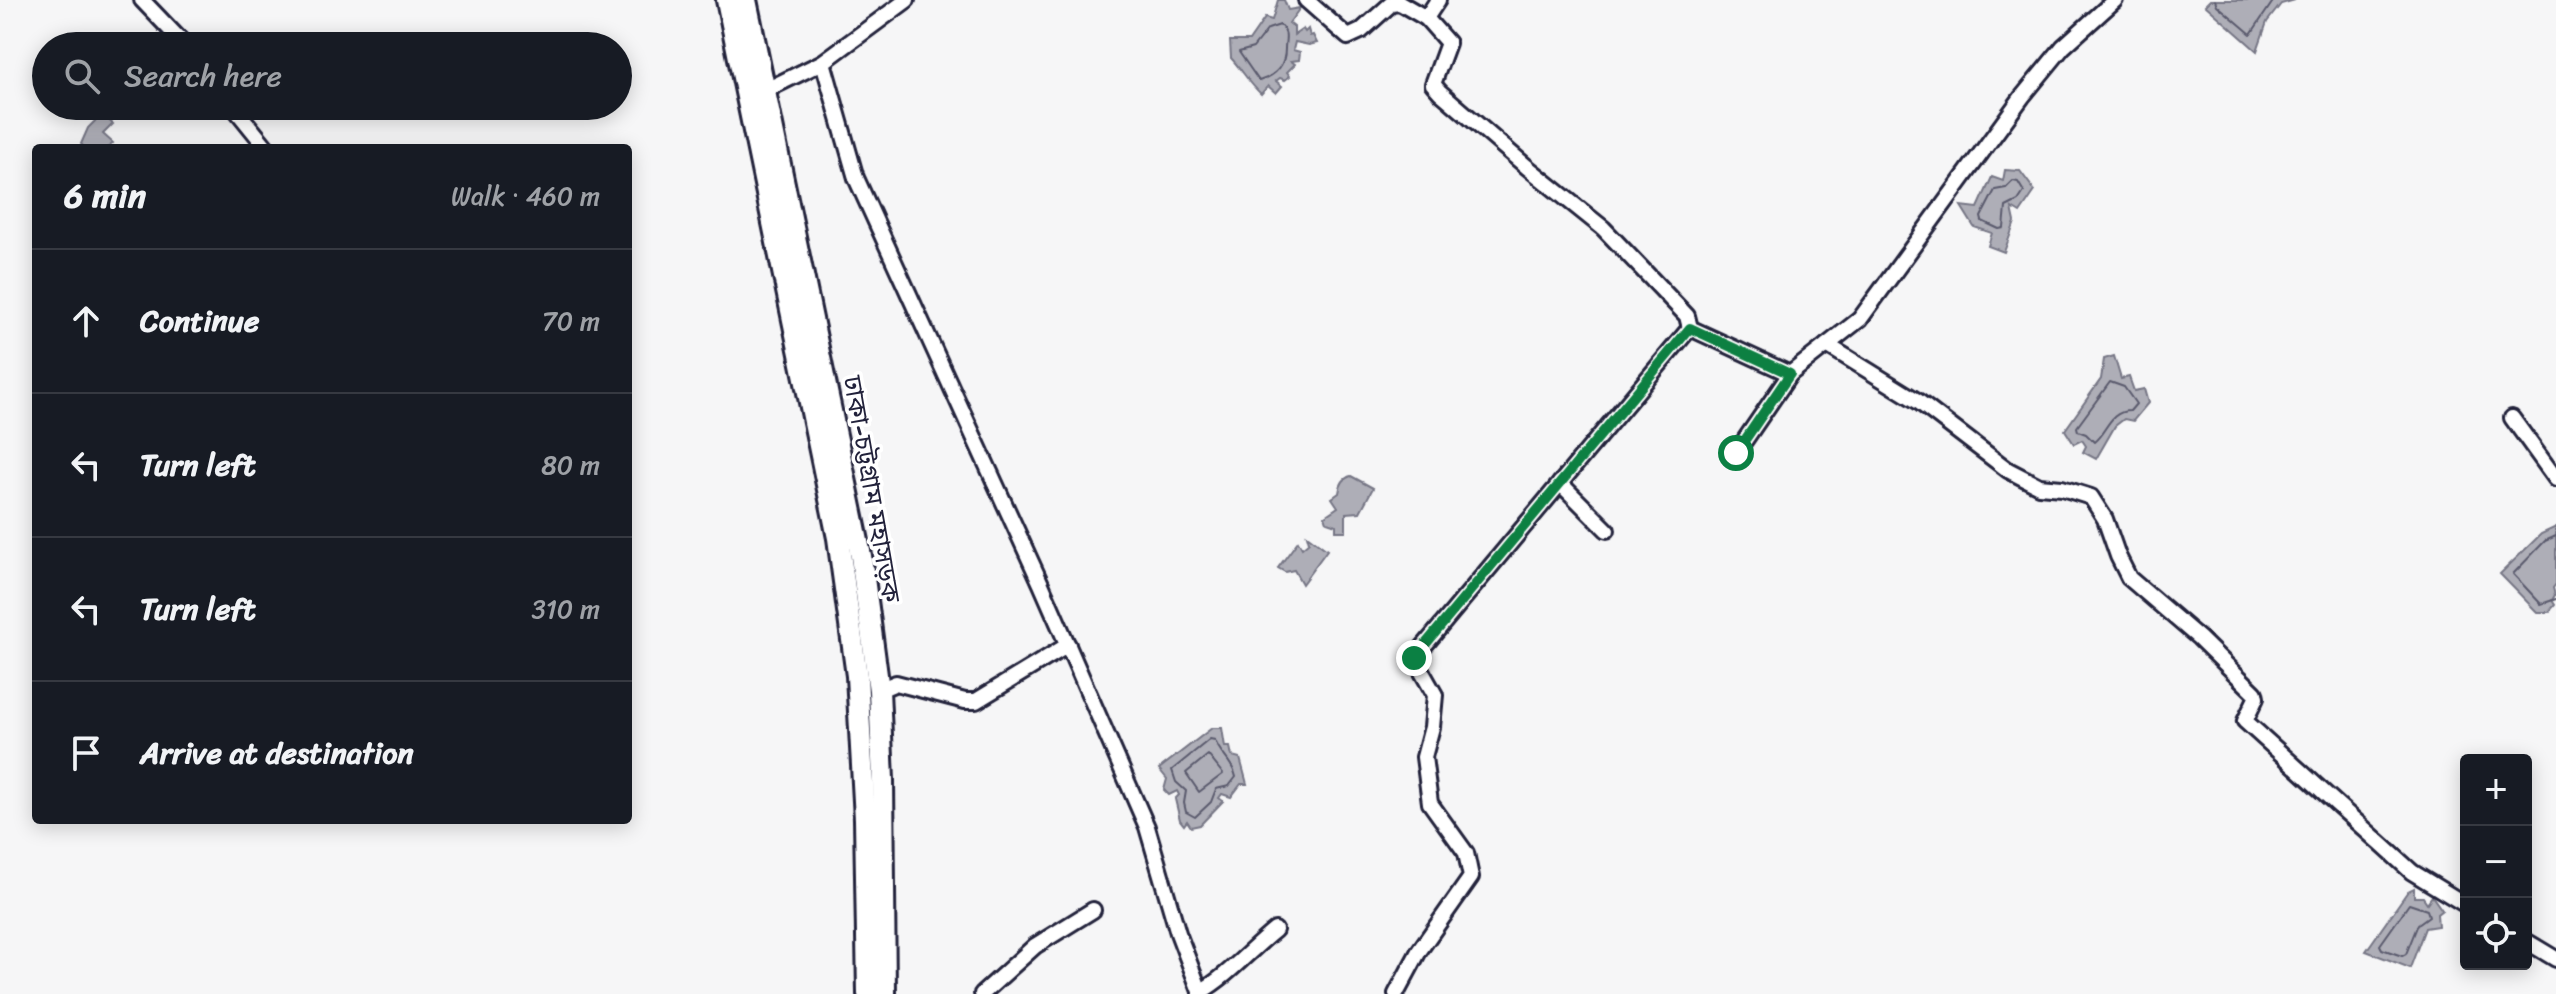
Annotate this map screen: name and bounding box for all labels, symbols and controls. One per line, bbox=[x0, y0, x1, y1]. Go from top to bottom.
search box bbox=[32, 32, 632, 120]
text: Search here bbox=[124, 49, 282, 103]
icon: search bbox=[60, 54, 104, 98]
text: 6 min bbox=[64, 166, 146, 226]
text: Walk · 460 m bbox=[451, 173, 600, 219]
text: Continue bbox=[140, 294, 259, 348]
text: 70 m bbox=[542, 298, 600, 344]
icon: ahead bbox=[64, 299, 108, 343]
street label: ঢাকা-চট্টগ্রাম মহাসড়ক bbox=[829, 371, 915, 607]
route start bbox=[1718, 435, 1754, 471]
text: Turn left bbox=[140, 438, 256, 492]
text: 80 m bbox=[541, 442, 600, 488]
icon: left bbox=[64, 443, 108, 487]
text: Turn left bbox=[140, 582, 256, 636]
text: 310 m bbox=[531, 586, 600, 632]
icon: left bbox=[64, 587, 108, 631]
route end bbox=[1396, 640, 1432, 676]
text: Arrive at destination bbox=[140, 726, 414, 780]
icon: arrive bbox=[64, 731, 108, 775]
map controls bbox=[2460, 754, 2532, 970]
button: + bbox=[2460, 754, 2532, 826]
button: − bbox=[2460, 826, 2532, 898]
button: locate bbox=[2460, 898, 2532, 970]

